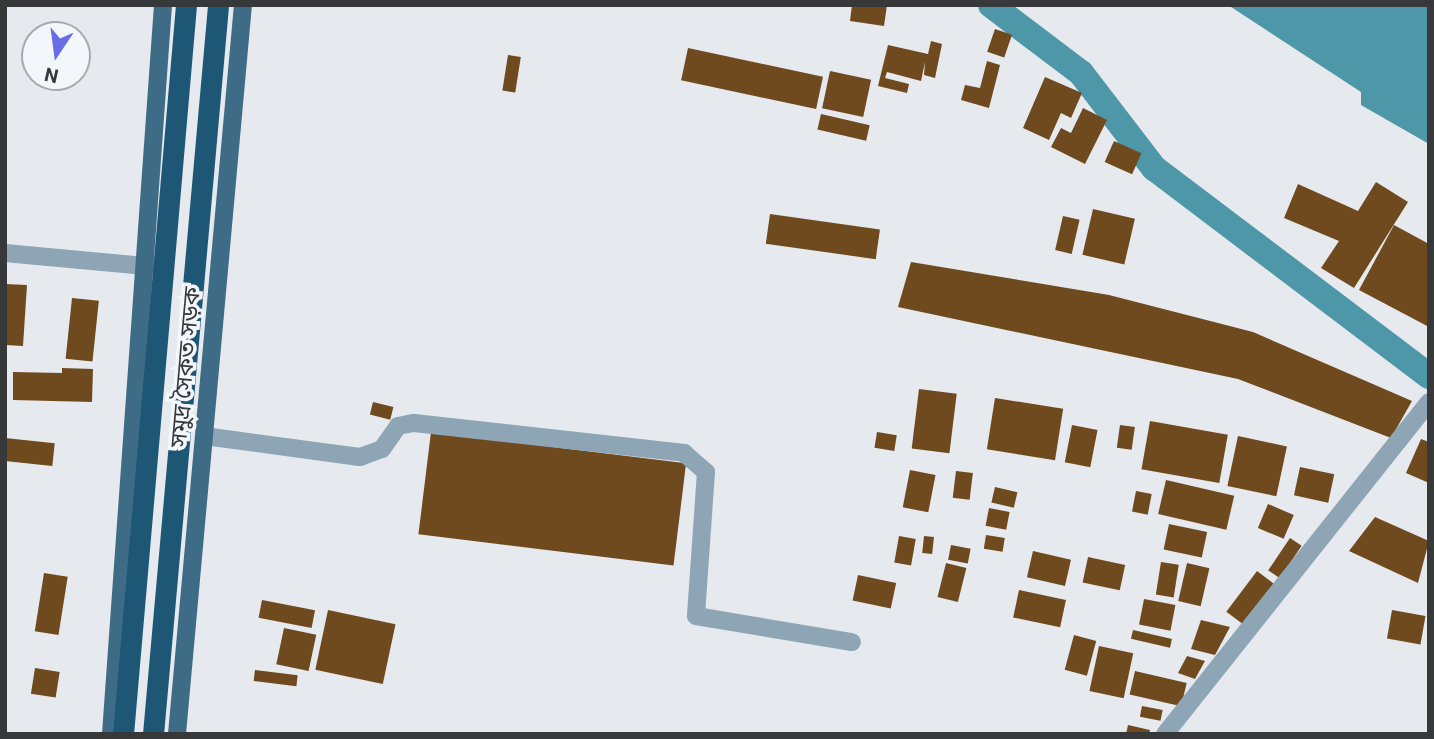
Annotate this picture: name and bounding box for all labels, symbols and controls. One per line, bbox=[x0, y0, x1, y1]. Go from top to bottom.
north arrow bbox=[21, 21, 91, 91]
text: N bbox=[42, 62, 61, 88]
street label: সমুদ্র সৈকত সড়ক bbox=[165, 286, 207, 448]

